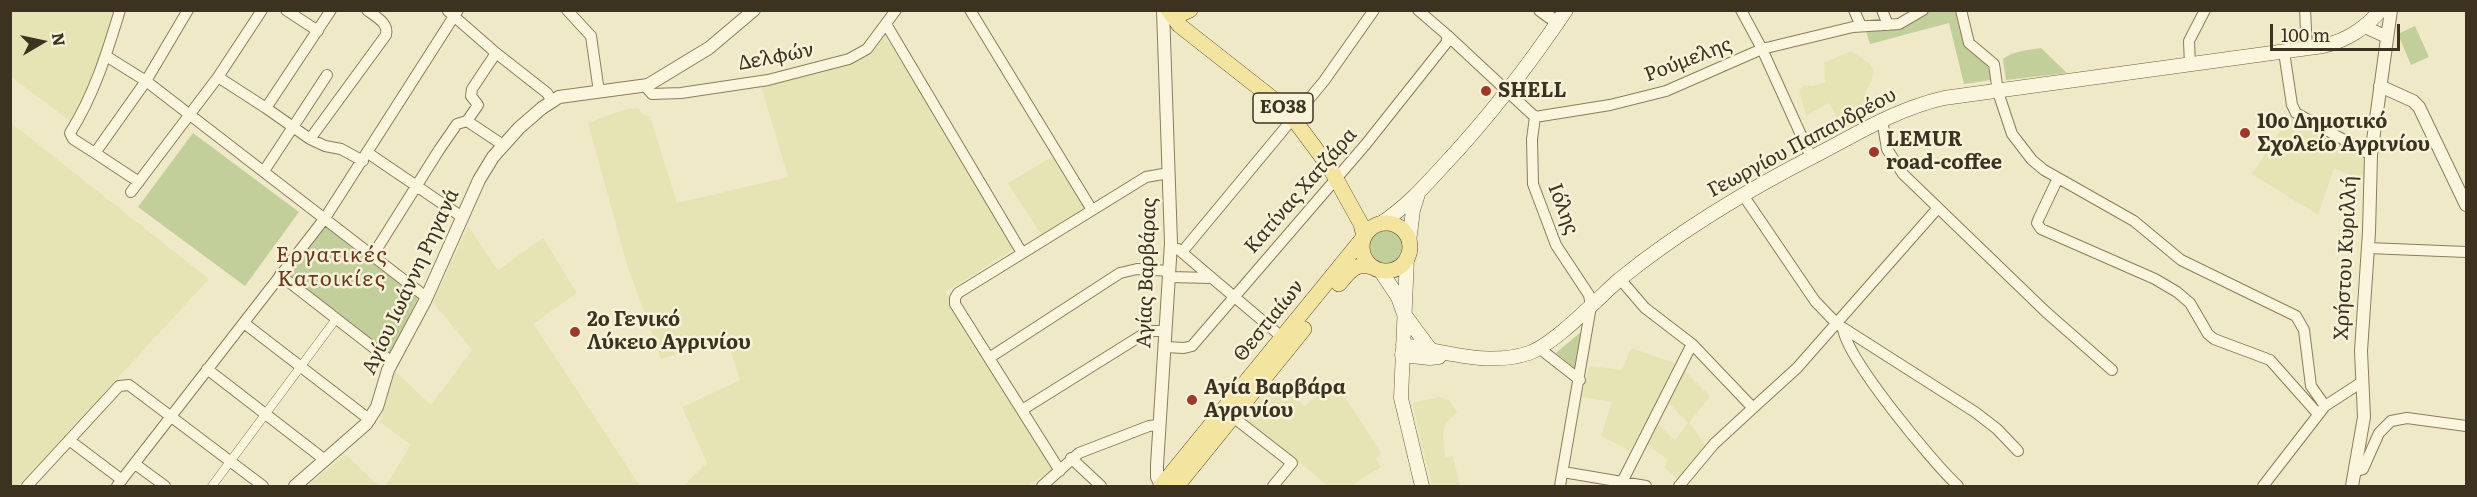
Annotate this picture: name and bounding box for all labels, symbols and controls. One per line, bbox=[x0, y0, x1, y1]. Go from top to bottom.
north arrow bbox=[12, 12, 72, 72]
scale bar bbox=[2273, 12, 2404, 50]
text: 100 m bbox=[2281, 21, 2330, 48]
text: N bbox=[47, 31, 73, 48]
street label: Ρούμελης bbox=[1641, 32, 1735, 88]
street label: Δελφών bbox=[736, 38, 816, 76]
place label: SHELL bbox=[1498, 79, 1566, 103]
street label: Γεωργίου Παπανδρέου bbox=[1704, 83, 1900, 203]
marker: SHELL bbox=[1479, 84, 1493, 98]
road number: ΕΟ38 bbox=[1253, 93, 1313, 123]
place label: 10ο Δημοτικό Σχολείο Αγρινίου bbox=[2257, 110, 2430, 157]
street label: Κατίνας Χατζάρα bbox=[1240, 123, 1362, 259]
marker: 10ο Δημοτικό Σχολείο Αγρινίου bbox=[2238, 126, 2252, 140]
place label: LEMUR road-coffee bbox=[1886, 128, 2002, 175]
marker: LEMUR road-coffee bbox=[1867, 145, 1881, 159]
street label: Χρήστου Κυριλλή bbox=[2330, 175, 2362, 341]
street label: Ιόλης bbox=[1542, 180, 1584, 238]
street label: Αγίου Ιωάννη Ρηγανά bbox=[357, 185, 465, 379]
street label: Αγίας Βαρβάρας bbox=[1132, 197, 1162, 349]
district label: Εργατικές Κατοικίες bbox=[276, 243, 388, 293]
street label: Θεστιαίων bbox=[1229, 275, 1309, 367]
place label: 2ο Γενικό Λύκειο Αγρινίου bbox=[587, 308, 751, 355]
marker: 2ο Γενικό Λύκειο Αγρινίου bbox=[568, 325, 582, 339]
place label: Αγία Βαρβάρα Αγρινίου bbox=[1204, 376, 1346, 423]
marker: Αγία Βαρβάρα Αγρινίου bbox=[1185, 393, 1199, 407]

